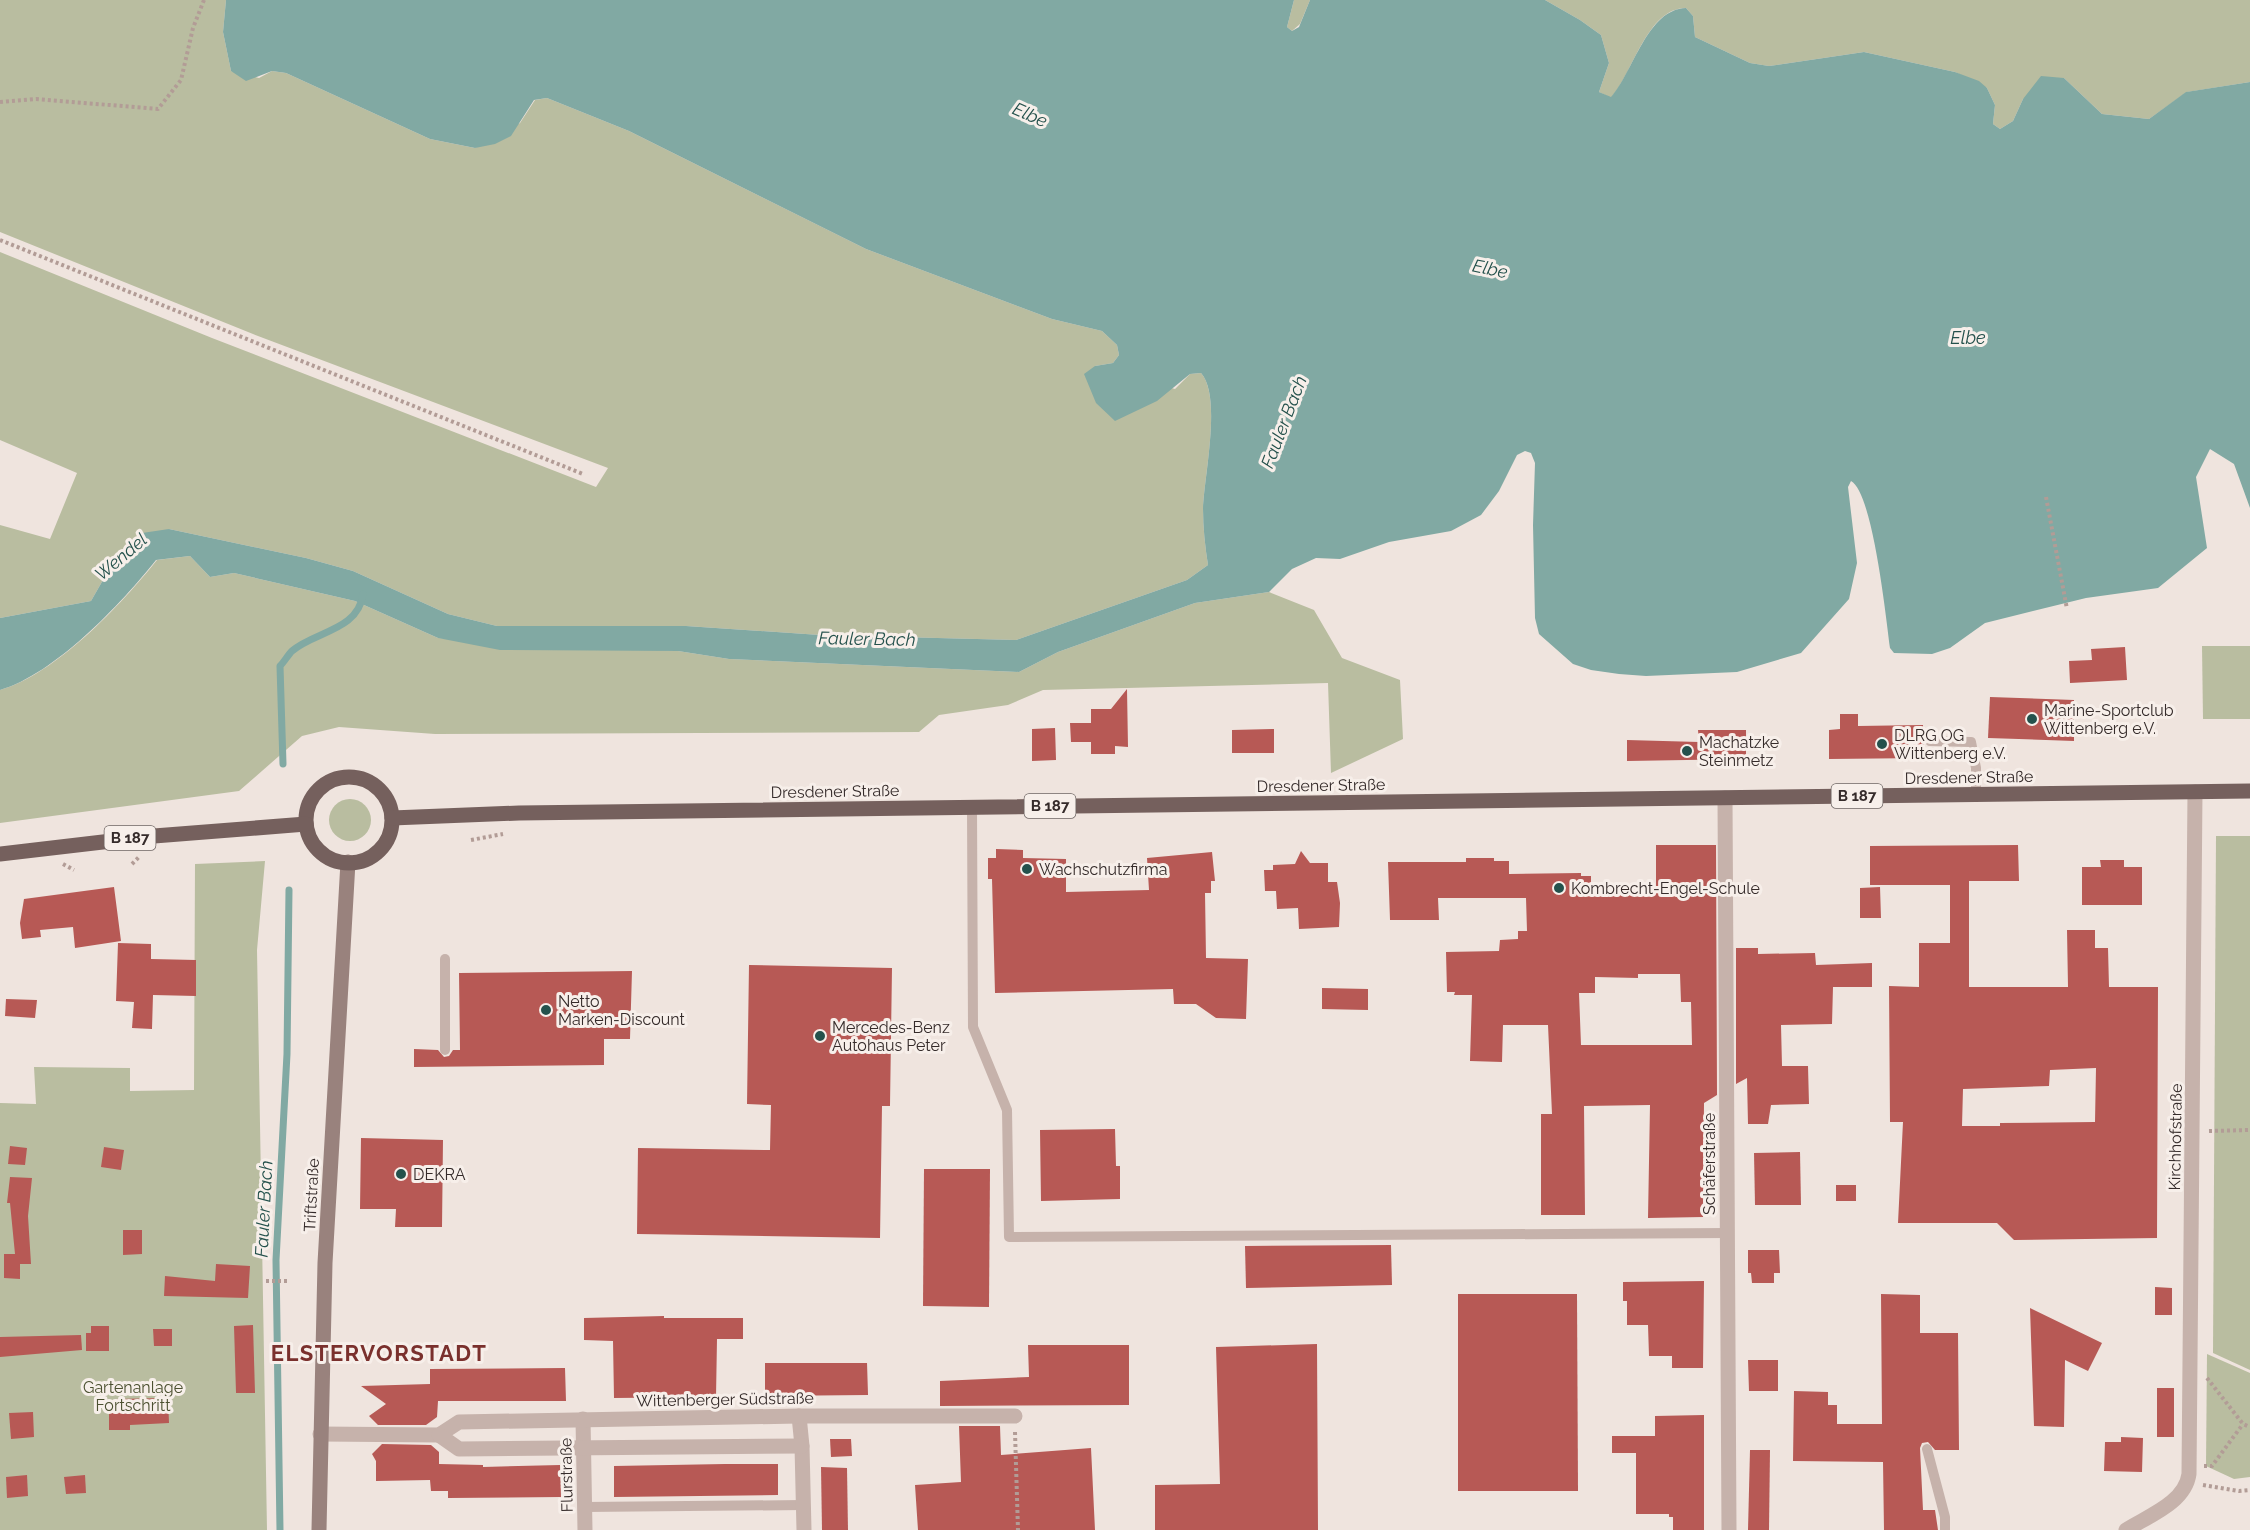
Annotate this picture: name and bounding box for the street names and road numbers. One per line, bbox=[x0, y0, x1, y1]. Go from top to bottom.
street label: Dresdener Straße bbox=[1904, 767, 2034, 788]
street label: Dresdener Straße bbox=[1256, 775, 1386, 796]
street label: Dresdener Straße bbox=[770, 781, 900, 802]
road number: B 187 bbox=[1832, 784, 1882, 808]
road number: B 187 bbox=[1024, 794, 1076, 818]
road number: B 187 bbox=[104, 826, 156, 850]
street label: Kirchhofstraße bbox=[2165, 1083, 2186, 1191]
street label: Schäferstraße bbox=[1700, 1113, 1719, 1215]
street label: Triftstraße bbox=[300, 1158, 323, 1232]
street label: Wittenberger Südstraße bbox=[636, 1388, 814, 1411]
street label: Flurstraße bbox=[556, 1438, 577, 1512]

